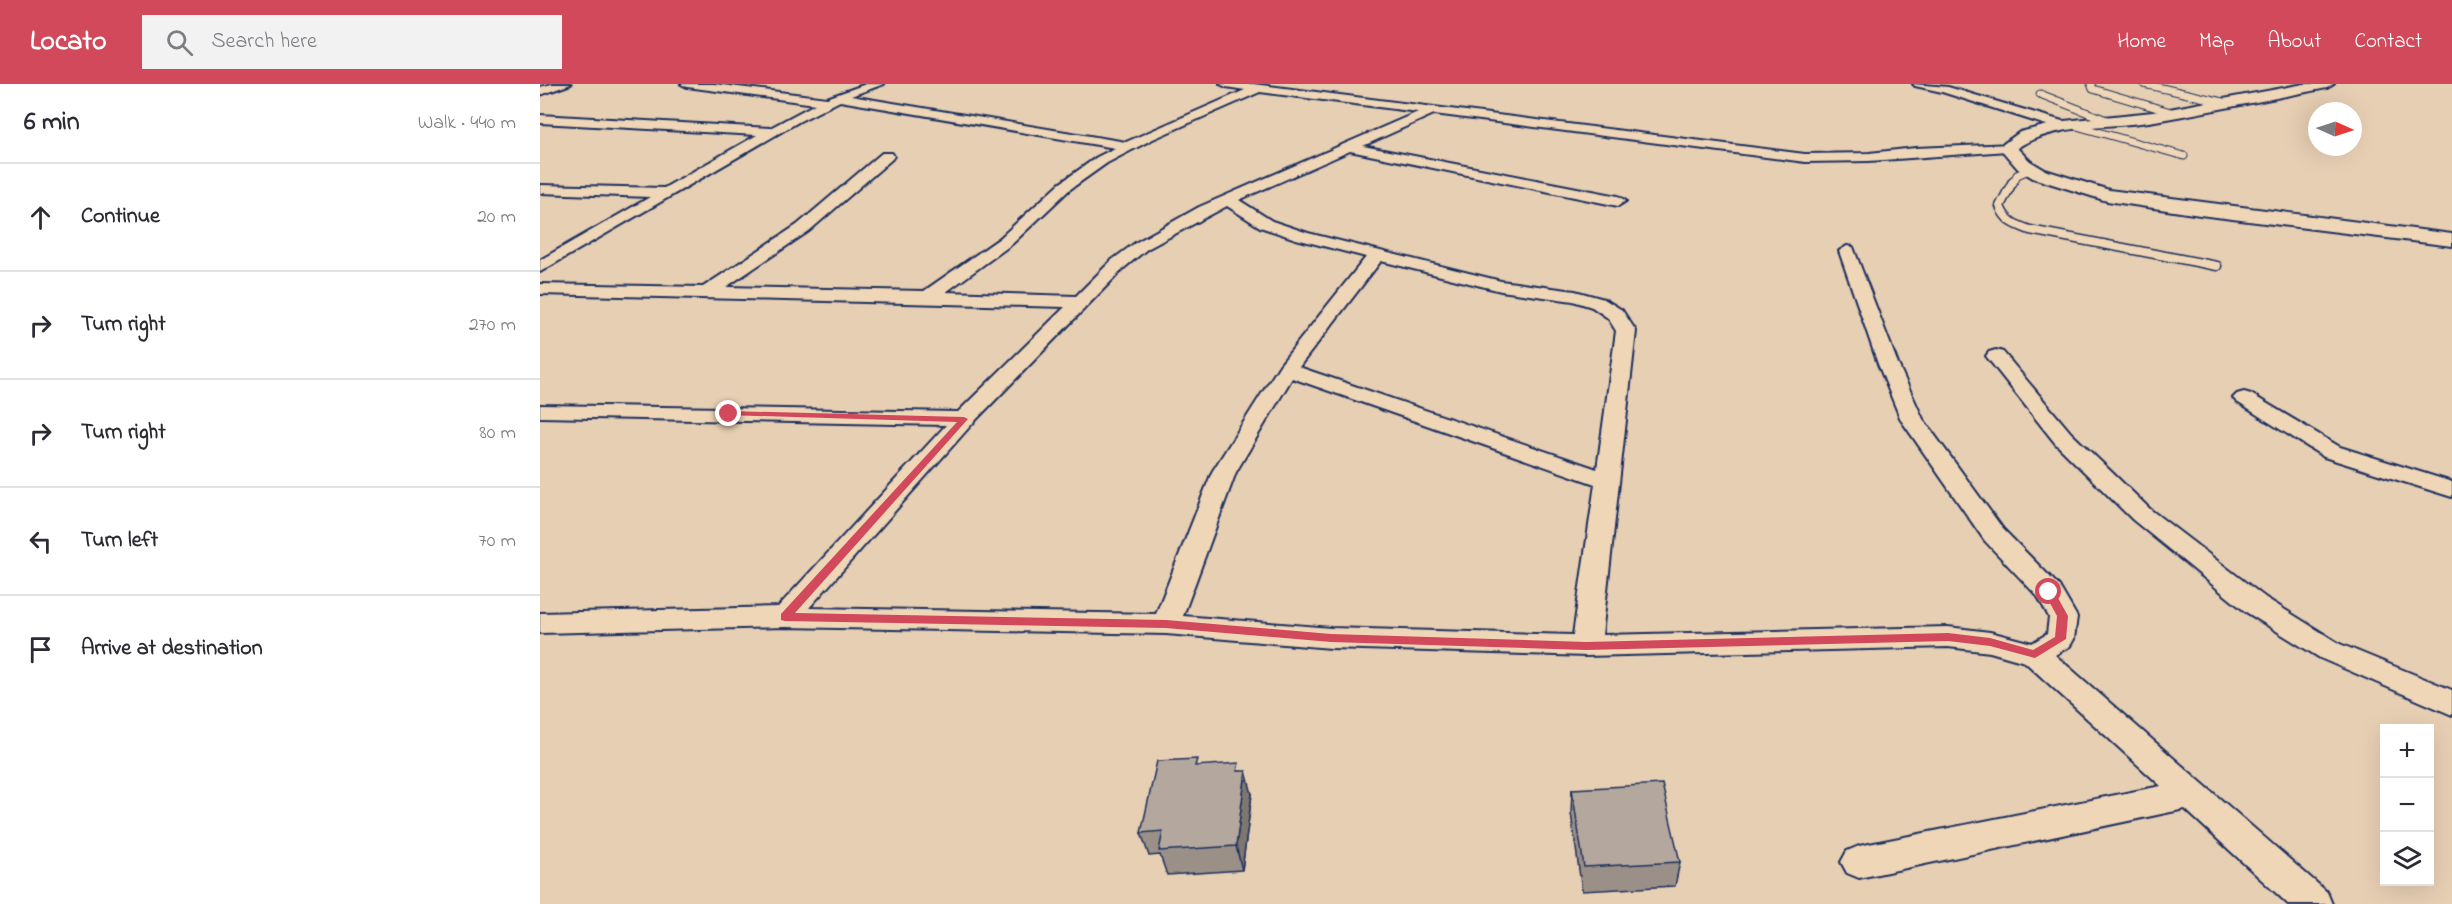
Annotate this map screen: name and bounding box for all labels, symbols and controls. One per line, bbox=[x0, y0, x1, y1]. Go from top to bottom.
search box bbox=[142, 15, 562, 69]
text: Locato bbox=[30, 22, 106, 63]
icon: search bbox=[163, 26, 196, 59]
text: Search here bbox=[211, 26, 317, 58]
text: Home bbox=[2117, 27, 2166, 57]
text: Map bbox=[2199, 27, 2234, 57]
text: About bbox=[2267, 27, 2321, 57]
text: Contact bbox=[2354, 27, 2422, 57]
north arrow bbox=[2308, 102, 2362, 156]
text: 6 min bbox=[24, 104, 80, 142]
text: Walk · 440 m bbox=[418, 109, 516, 138]
icon: ahead bbox=[24, 201, 57, 234]
text: Continue bbox=[81, 201, 160, 233]
text: 20 m bbox=[477, 203, 516, 232]
icon: right bbox=[24, 309, 57, 342]
text: Turn right bbox=[81, 309, 166, 341]
text: 270 m bbox=[469, 311, 516, 340]
route end bbox=[715, 400, 741, 426]
icon: right bbox=[24, 417, 57, 450]
text: Turn right bbox=[81, 417, 166, 449]
text: 80 m bbox=[479, 419, 516, 448]
icon: left bbox=[24, 525, 57, 558]
text: Turn left bbox=[81, 525, 158, 557]
text: 70 m bbox=[479, 527, 516, 556]
route start bbox=[2035, 578, 2061, 604]
icon: arrive bbox=[24, 633, 57, 666]
text: Arrive at destination bbox=[81, 633, 263, 665]
map controls bbox=[2380, 724, 2434, 886]
button: + bbox=[2380, 724, 2434, 778]
button: − bbox=[2380, 778, 2434, 832]
button: layers bbox=[2380, 832, 2434, 886]

